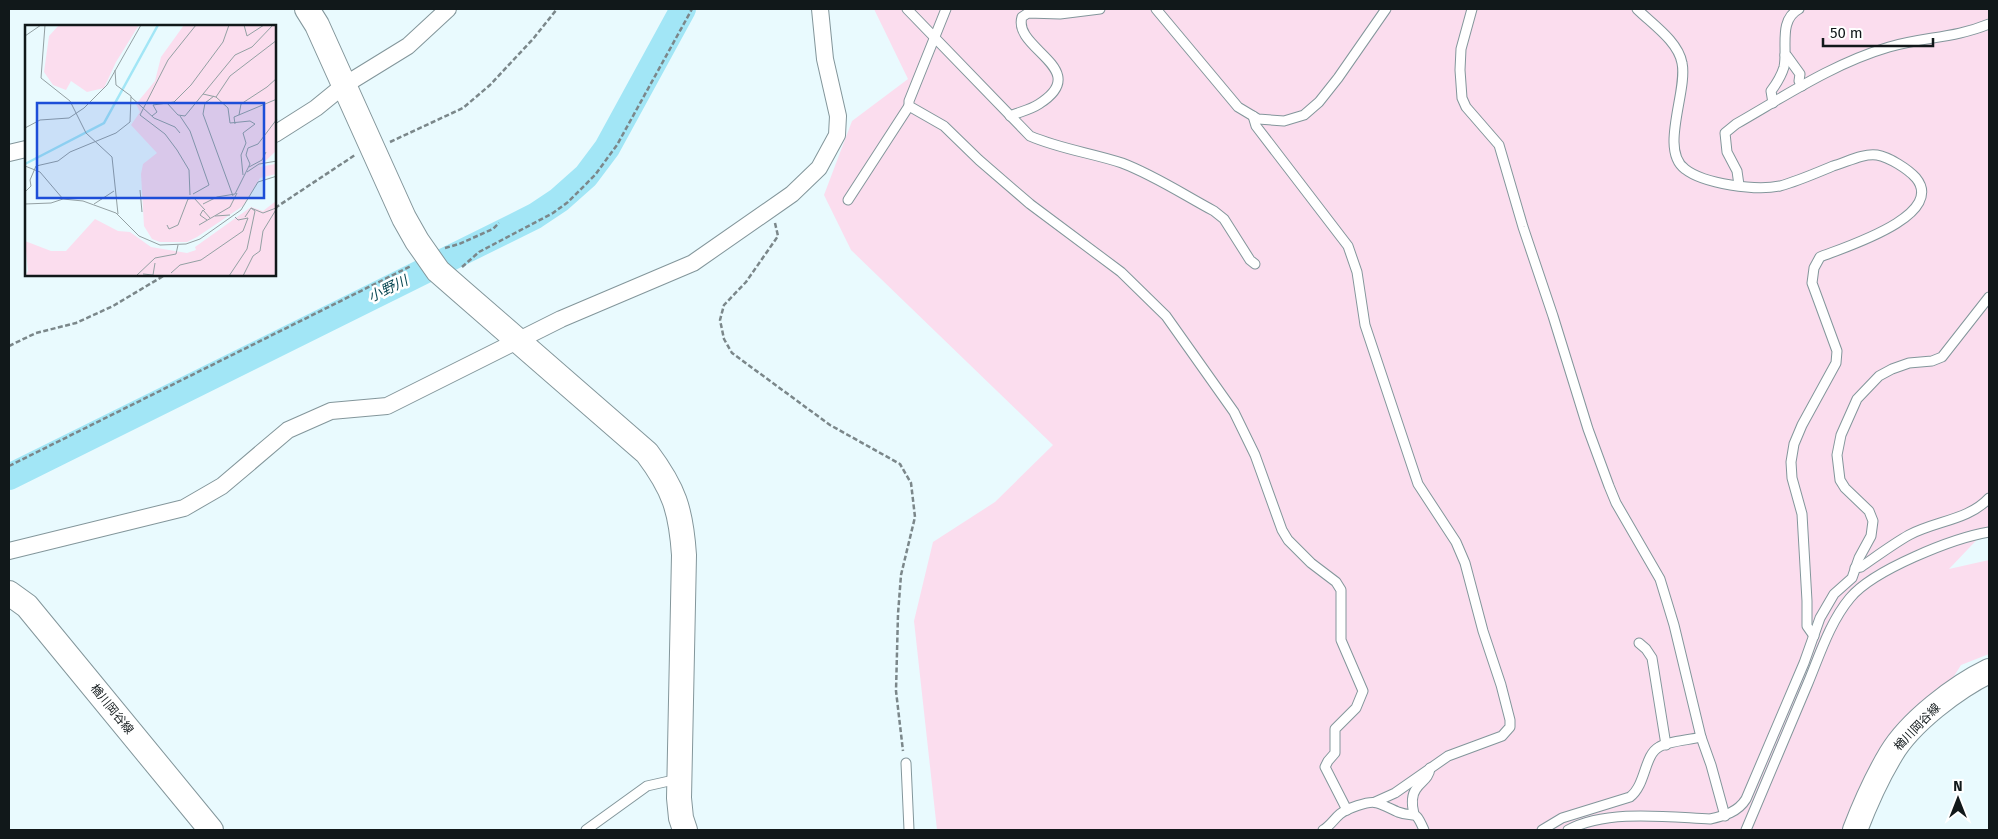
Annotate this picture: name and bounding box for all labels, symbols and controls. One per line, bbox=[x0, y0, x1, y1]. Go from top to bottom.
scale bar bbox=[1823, 15, 1933, 47]
text: 50 m bbox=[1830, 24, 1863, 42]
inset map bbox=[25, 25, 276, 276]
water label: 小野川 bbox=[365, 271, 412, 306]
street label: 楢川岡谷線 bbox=[88, 681, 136, 737]
street label: 楢川岡谷線 bbox=[1891, 701, 1943, 753]
north arrow bbox=[1933, 774, 1983, 824]
text: N bbox=[1953, 778, 1963, 795]

